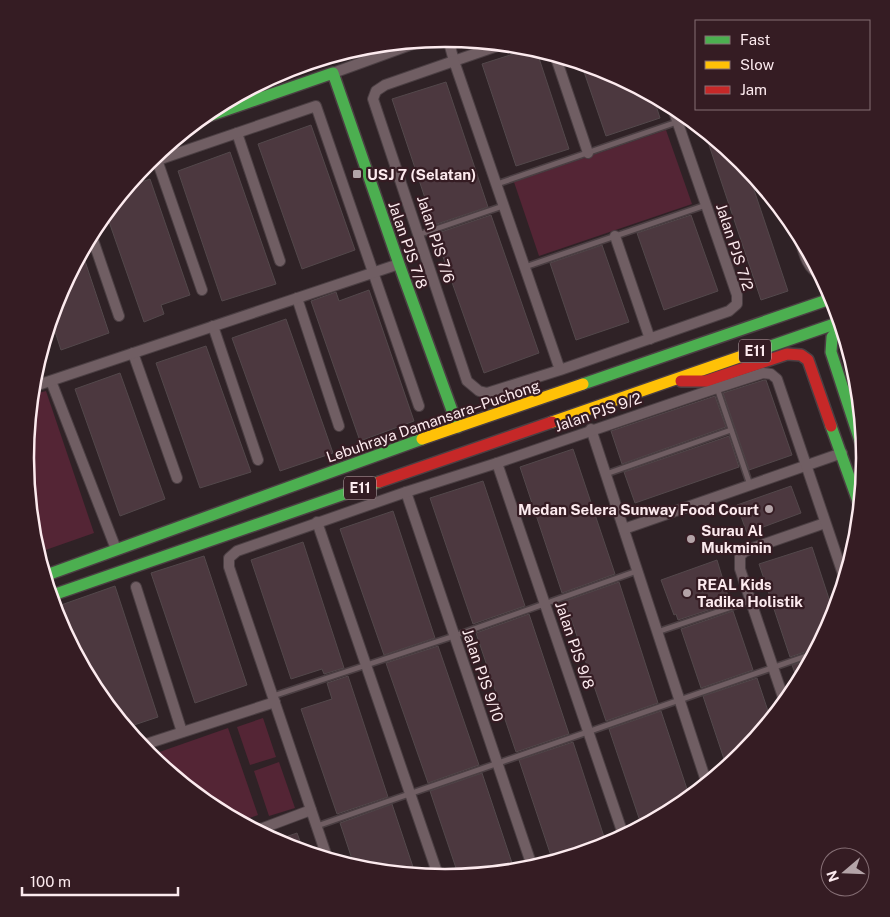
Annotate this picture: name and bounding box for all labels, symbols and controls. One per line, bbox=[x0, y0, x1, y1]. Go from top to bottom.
legend bbox=[695, 20, 870, 110]
text: Fast bbox=[740, 31, 770, 48]
text: Slow bbox=[740, 56, 775, 73]
text: Jam bbox=[740, 81, 767, 98]
place label: USJ 7 (Selatan) bbox=[367, 166, 476, 183]
marker: USJ 7 (Selatan) bbox=[351, 168, 363, 180]
street label: Jalan PJS 7/6 bbox=[414, 193, 458, 285]
street label: Jalan PJS 7/8 bbox=[385, 199, 431, 291]
street label: Jalan PJS 7/2 bbox=[713, 201, 757, 293]
road number: E11 bbox=[739, 340, 771, 362]
street label: Lebuhraya Damansara–Puchong bbox=[324, 376, 542, 466]
street label: Jalan PJS 9/2 bbox=[552, 389, 644, 435]
road number: E11 bbox=[344, 476, 376, 499]
place label: Medan Selera Sunway Food Court bbox=[518, 501, 759, 518]
marker: Medan Selera Sunway Food Court bbox=[763, 503, 775, 515]
place label: Surau Al Mukminin bbox=[701, 522, 772, 556]
marker: Surau Al Mukminin bbox=[685, 533, 697, 545]
place label: REAL Kids Tadika Holistik bbox=[697, 576, 803, 610]
marker: REAL Kids Tadika Holistik bbox=[681, 587, 693, 599]
street label: Jalan PJS 9/8 bbox=[552, 599, 598, 691]
street label: Jalan PJS 9/10 bbox=[459, 626, 507, 724]
north arrow bbox=[820, 847, 870, 897]
scale bar bbox=[22, 864, 179, 896]
text: N bbox=[823, 868, 842, 884]
text: 100 m bbox=[30, 873, 71, 890]

